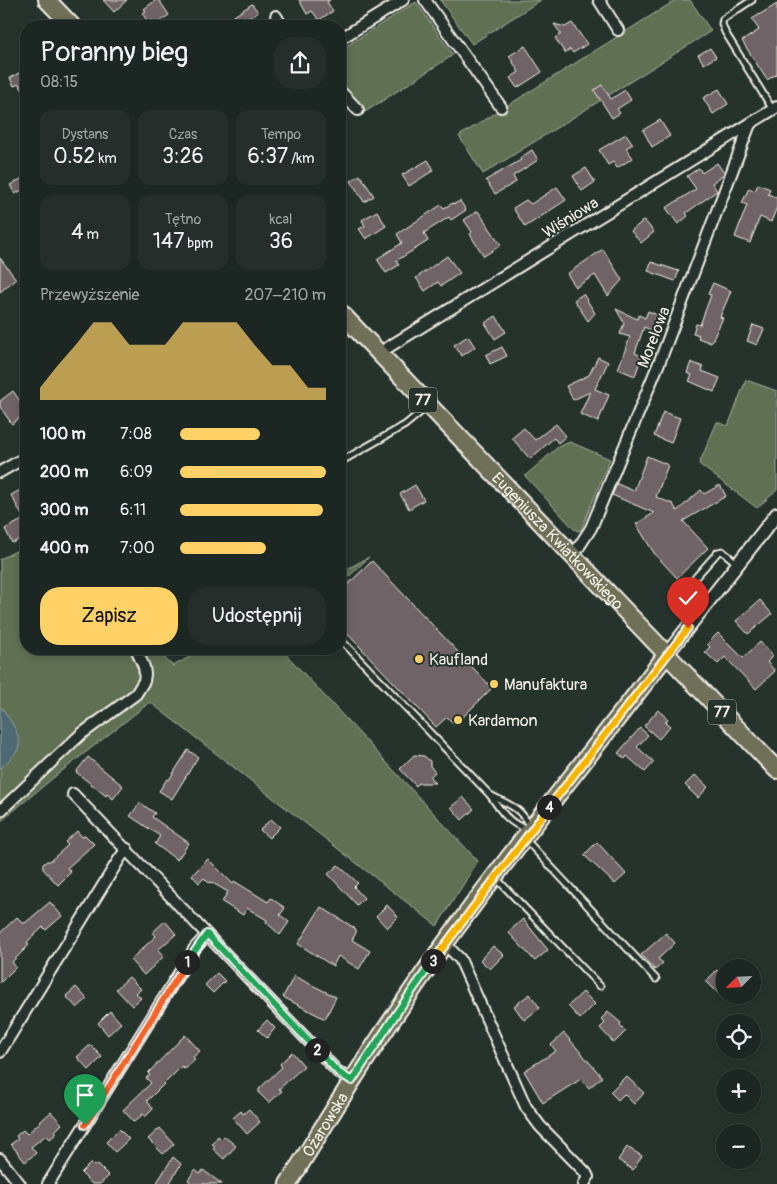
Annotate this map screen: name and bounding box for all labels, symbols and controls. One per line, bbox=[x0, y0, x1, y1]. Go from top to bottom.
text: Poranny bieg bbox=[40, 35, 188, 70]
button: share bbox=[274, 37, 326, 89]
text: 08:15 bbox=[40, 72, 78, 92]
text: Dystans bbox=[62, 126, 108, 143]
text: Czas bbox=[169, 126, 197, 143]
text: Tempo bbox=[261, 126, 301, 143]
text: 0.52 bbox=[53, 143, 95, 170]
text: 3:26 bbox=[162, 143, 204, 170]
text: 6:37 bbox=[248, 143, 288, 170]
text: km bbox=[95, 150, 117, 167]
text: /km bbox=[288, 150, 315, 167]
street label: Wiśniowa bbox=[539, 193, 602, 243]
text: Tętno bbox=[165, 211, 201, 228]
text: kcal bbox=[270, 211, 292, 228]
text: 4 bbox=[71, 219, 83, 246]
text: m bbox=[83, 226, 99, 243]
text: 147 bbox=[153, 228, 184, 255]
text: 36 bbox=[269, 228, 293, 255]
text: bpm bbox=[184, 235, 213, 252]
text: Przewyższenie bbox=[40, 285, 139, 305]
text: 207–210 m bbox=[244, 285, 326, 305]
street label: Morelowa bbox=[633, 304, 675, 371]
road number: 77 bbox=[409, 388, 437, 412]
text: 100 m bbox=[40, 424, 86, 444]
text: 7:08 bbox=[120, 424, 152, 444]
text: 200 m bbox=[40, 462, 88, 482]
text: 6:09 bbox=[120, 462, 153, 482]
street label: Eugeniusza Kwiatkowskiego bbox=[487, 468, 628, 614]
text: 300 m bbox=[40, 500, 88, 520]
text: 6:11 bbox=[120, 500, 146, 520]
text: 400 m bbox=[40, 538, 89, 558]
text: 7:00 bbox=[120, 538, 155, 558]
pin bbox=[667, 577, 709, 628]
icon: check bbox=[674, 584, 702, 612]
button: Zapisz bbox=[40, 587, 178, 645]
button: Udostępnij bbox=[188, 587, 326, 645]
place label: Kaufland bbox=[429, 650, 488, 670]
marker: Kaufland bbox=[413, 653, 425, 665]
place label: Manufaktura bbox=[504, 675, 587, 695]
marker: Manufaktura bbox=[488, 678, 500, 690]
road number: 77 bbox=[708, 700, 736, 724]
place label: Kardamon bbox=[468, 711, 537, 731]
marker: Kardamon bbox=[452, 714, 464, 726]
pin: 4 bbox=[536, 794, 562, 820]
text: 4 bbox=[545, 799, 554, 816]
pin: 3 bbox=[420, 948, 446, 974]
pin: 1 bbox=[174, 950, 200, 974]
text: 3 bbox=[430, 953, 437, 970]
text: 1 bbox=[185, 954, 190, 971]
north arrow bbox=[716, 959, 761, 1004]
map controls bbox=[716, 959, 761, 1169]
button: locate bbox=[716, 1014, 761, 1059]
pin: 2 bbox=[304, 1038, 330, 1062]
text: 2 bbox=[314, 1042, 321, 1059]
button: + bbox=[716, 1069, 761, 1114]
pin bbox=[64, 1074, 106, 1125]
icon: arrive bbox=[71, 1081, 99, 1109]
street label: Ożarowska bbox=[298, 1089, 353, 1161]
button: − bbox=[716, 1124, 761, 1169]

